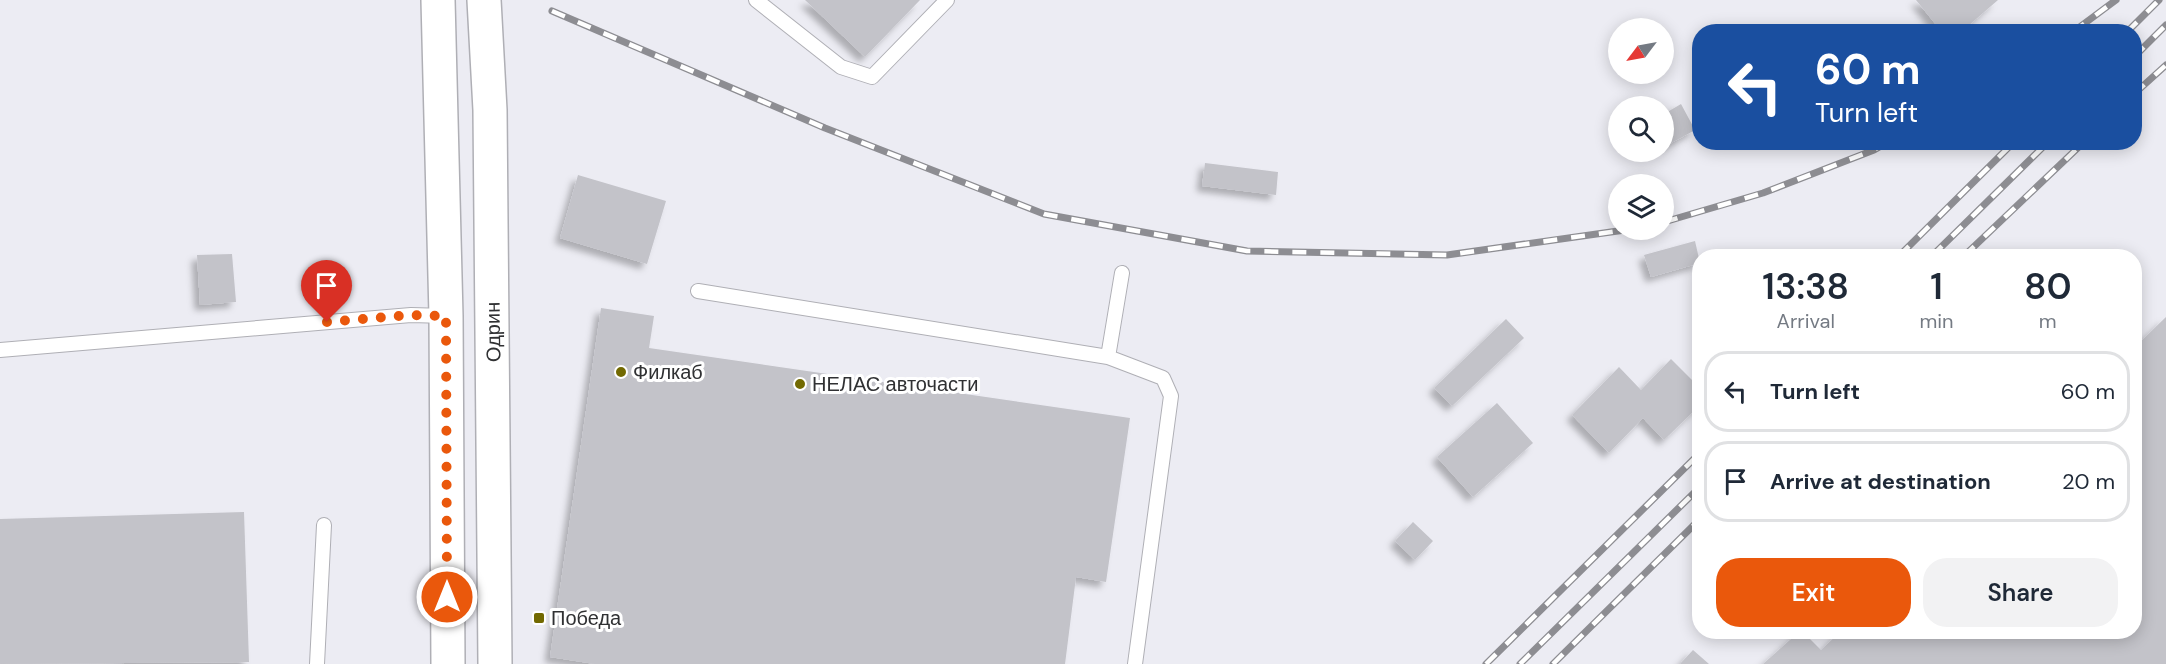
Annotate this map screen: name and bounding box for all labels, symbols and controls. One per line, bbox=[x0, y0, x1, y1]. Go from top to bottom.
north arrow bbox=[1608, 18, 1674, 84]
map controls bbox=[1608, 18, 1674, 240]
text: 60 m bbox=[1815, 42, 1921, 97]
icon: left bbox=[1716, 48, 1794, 126]
text: Turn left bbox=[1815, 95, 1918, 130]
button: search bbox=[1608, 96, 1674, 162]
button: layers bbox=[1608, 174, 1674, 240]
pin bbox=[301, 260, 352, 322]
text: 13:38 bbox=[1762, 263, 1849, 310]
text: 1 bbox=[1930, 263, 1943, 310]
text: 80 bbox=[2024, 263, 2072, 310]
icon: arrive bbox=[310, 269, 343, 302]
street label: Одрин bbox=[479, 302, 507, 362]
text: Arrival bbox=[1777, 308, 1835, 334]
text: min bbox=[1919, 308, 1954, 334]
text: m bbox=[2039, 308, 2057, 334]
place label: Филкаб bbox=[633, 359, 703, 385]
marker: Филкаб bbox=[614, 365, 628, 379]
place label: НЕЛАС авточасти bbox=[812, 371, 978, 397]
icon: left bbox=[1719, 375, 1752, 408]
marker: НЕЛАС авточасти bbox=[793, 377, 807, 391]
text: Turn left bbox=[1770, 377, 1860, 406]
text: 60 m bbox=[2061, 377, 2115, 406]
icon: arrive bbox=[1719, 465, 1752, 498]
text: Arrive at destination bbox=[1770, 467, 1991, 496]
text: 20 m bbox=[2062, 467, 2115, 496]
button: Exit bbox=[1716, 558, 1911, 627]
button: Share bbox=[1923, 558, 2118, 627]
position arrow bbox=[415, 565, 479, 629]
place label: Победа bbox=[551, 605, 622, 631]
marker: Победа bbox=[532, 611, 546, 625]

